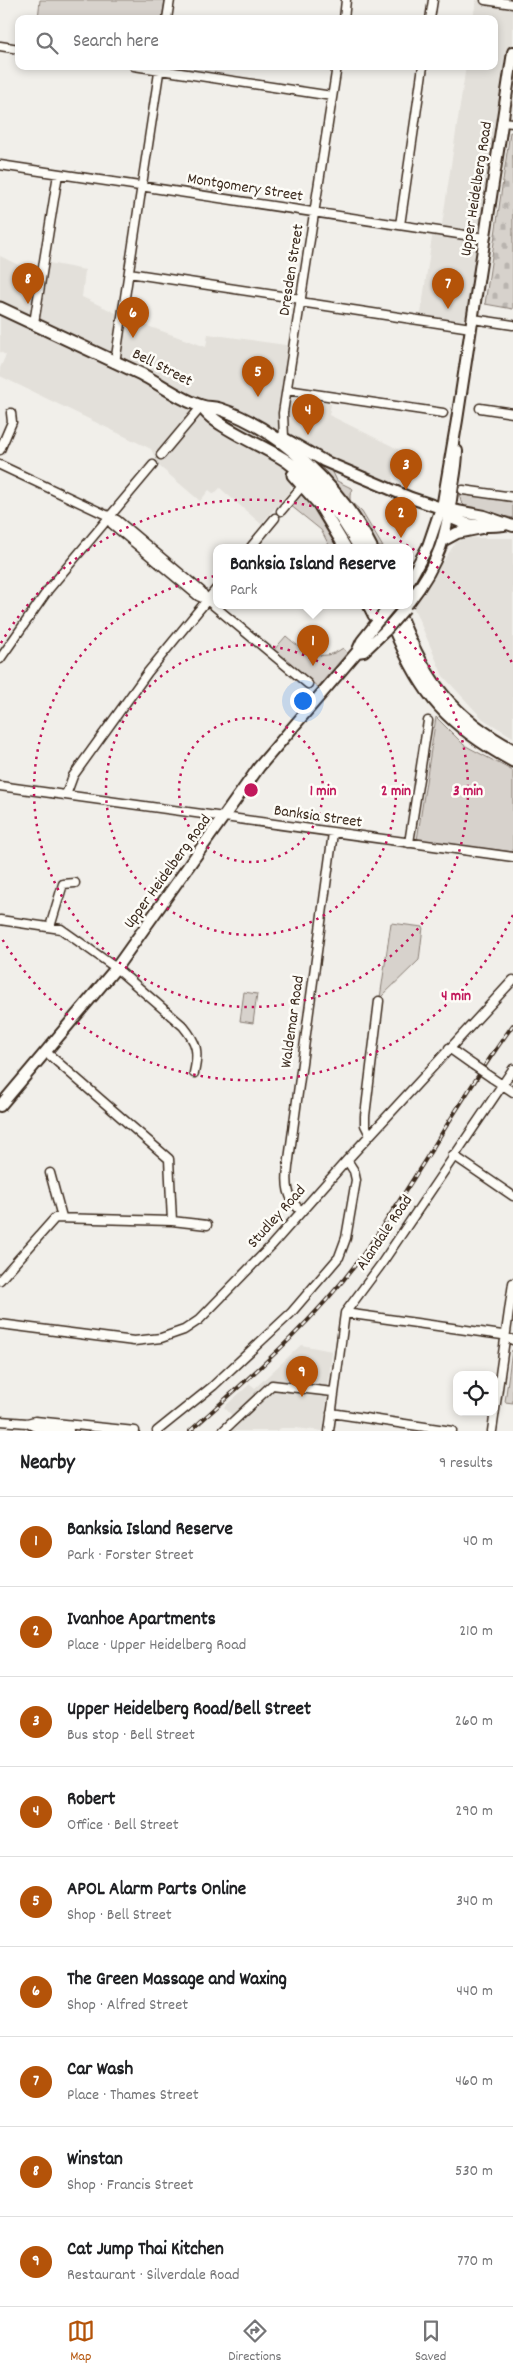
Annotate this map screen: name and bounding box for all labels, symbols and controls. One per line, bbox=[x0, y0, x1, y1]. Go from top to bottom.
search box bbox=[15, 15, 498, 70]
icon: search bbox=[33, 29, 61, 57]
text: Search here bbox=[73, 29, 159, 56]
street label: Upper Heidelberg Road bbox=[455, 120, 499, 258]
street label: Montgomery Street bbox=[185, 167, 305, 209]
street label: Dresden Street bbox=[273, 222, 311, 317]
pin: 8 bbox=[12, 263, 44, 304]
pin: 7 bbox=[432, 268, 464, 309]
pin: 6 bbox=[117, 297, 149, 338]
street label: Bell Street bbox=[128, 343, 196, 393]
pin: 5 bbox=[242, 356, 274, 397]
pin: 4 bbox=[292, 394, 324, 435]
pin: 3 bbox=[390, 449, 422, 490]
pin: 2 bbox=[385, 497, 417, 538]
popup bbox=[213, 544, 413, 609]
text: Banksia Island Reserve bbox=[230, 552, 396, 579]
text: Park bbox=[230, 579, 257, 602]
pin: 1 bbox=[297, 625, 329, 666]
your location bbox=[290, 688, 316, 714]
centre of rings bbox=[242, 781, 260, 799]
text: 1 min bbox=[310, 781, 336, 803]
text: 2 min bbox=[381, 781, 411, 803]
text: 3 min bbox=[453, 781, 483, 803]
street label: Banksia Street bbox=[272, 799, 364, 835]
street label: Upper Heidelberg Road bbox=[119, 810, 217, 934]
street label: Waldemar Road bbox=[275, 974, 311, 1070]
text: 4 min bbox=[441, 986, 471, 1008]
street label: Studley Road bbox=[242, 1180, 312, 1254]
street label: Alandale Road bbox=[351, 1191, 419, 1275]
pin: 9 bbox=[286, 1356, 318, 1397]
map controls bbox=[453, 1371, 498, 1416]
button: locate bbox=[453, 1371, 498, 1416]
text: Nearby bbox=[20, 1449, 75, 1479]
text: 9 results bbox=[439, 1452, 493, 1475]
text: Banksia Island Reserve bbox=[67, 1517, 233, 1544]
text: 1 bbox=[34, 1530, 38, 1553]
text: 40 m bbox=[463, 1530, 493, 1553]
text: Park · Forster Street bbox=[67, 1544, 194, 1567]
text: Ivanhoe Apartments bbox=[67, 1607, 216, 1634]
text: 2 bbox=[33, 1620, 40, 1643]
text: 210 m bbox=[459, 1620, 493, 1643]
text: Place · Upper Heidelberg Road bbox=[67, 1634, 246, 1657]
text: Upper Heidelberg Road/Bell Street bbox=[67, 1697, 311, 1724]
text: 3 bbox=[32, 1710, 40, 1733]
text: 260 m bbox=[455, 1710, 493, 1733]
text: Bus stop · Bell Street bbox=[67, 1724, 195, 1747]
text: Robert bbox=[67, 1787, 115, 1814]
text: 4 bbox=[33, 1800, 39, 1823]
text: 290 m bbox=[455, 1800, 493, 1823]
text: Office · Bell Street bbox=[67, 1814, 179, 1837]
text: APOL Alarm Parts Online bbox=[67, 1877, 246, 1904]
text: 5 bbox=[32, 1890, 40, 1913]
text: 340 m bbox=[456, 1890, 493, 1913]
text: Shop · Bell Street bbox=[67, 1904, 172, 1927]
text: The Green Massage and Waxing bbox=[67, 1967, 287, 1994]
text: 6 bbox=[32, 1980, 40, 2003]
text: 440 m bbox=[456, 1980, 493, 2003]
text: Shop · Alfred Street bbox=[67, 1994, 188, 2017]
text: Car Wash bbox=[67, 2057, 133, 2084]
text: 7 bbox=[33, 2070, 39, 2093]
text: 460 m bbox=[455, 2070, 493, 2093]
text: Place · Thames Street bbox=[67, 2084, 199, 2107]
text: Winstan bbox=[67, 2147, 123, 2174]
text: 8 bbox=[33, 2160, 39, 2183]
text: 530 m bbox=[455, 2160, 493, 2183]
text: Shop · Francis Street bbox=[67, 2174, 193, 2197]
text: Cat Jump Thai Kitchen bbox=[67, 2237, 224, 2264]
text: 9 bbox=[32, 2250, 40, 2273]
text: 770 m bbox=[457, 2250, 493, 2273]
text: Restaurant · Silverdale Road bbox=[67, 2264, 239, 2287]
tab: Map bbox=[67, 2317, 95, 2367]
tab: Directions bbox=[228, 2317, 281, 2367]
tab: Saved bbox=[415, 2317, 446, 2367]

